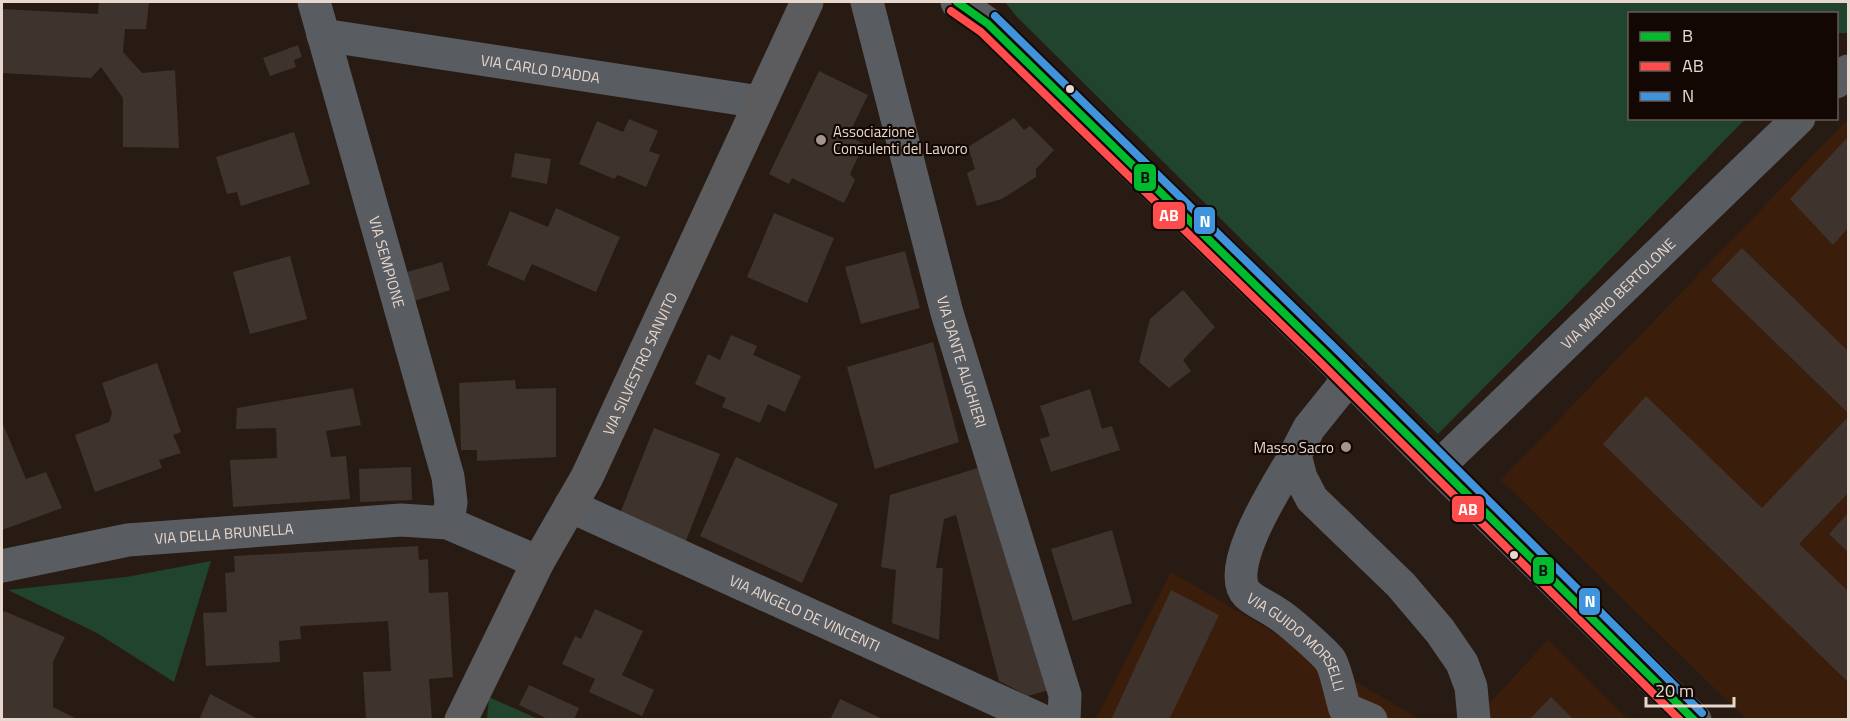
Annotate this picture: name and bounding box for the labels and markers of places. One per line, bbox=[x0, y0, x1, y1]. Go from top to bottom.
unlabelled marker bbox=[1064, 83, 1076, 95]
place label: Associazione Consulenti del Lavoro bbox=[833, 120, 968, 160]
marker: Associazione Consulenti del Lavoro bbox=[814, 133, 828, 147]
place label: Masso Sacro bbox=[1254, 436, 1334, 459]
marker: Masso Sacro bbox=[1339, 440, 1353, 454]
unlabelled marker bbox=[1508, 549, 1520, 561]

